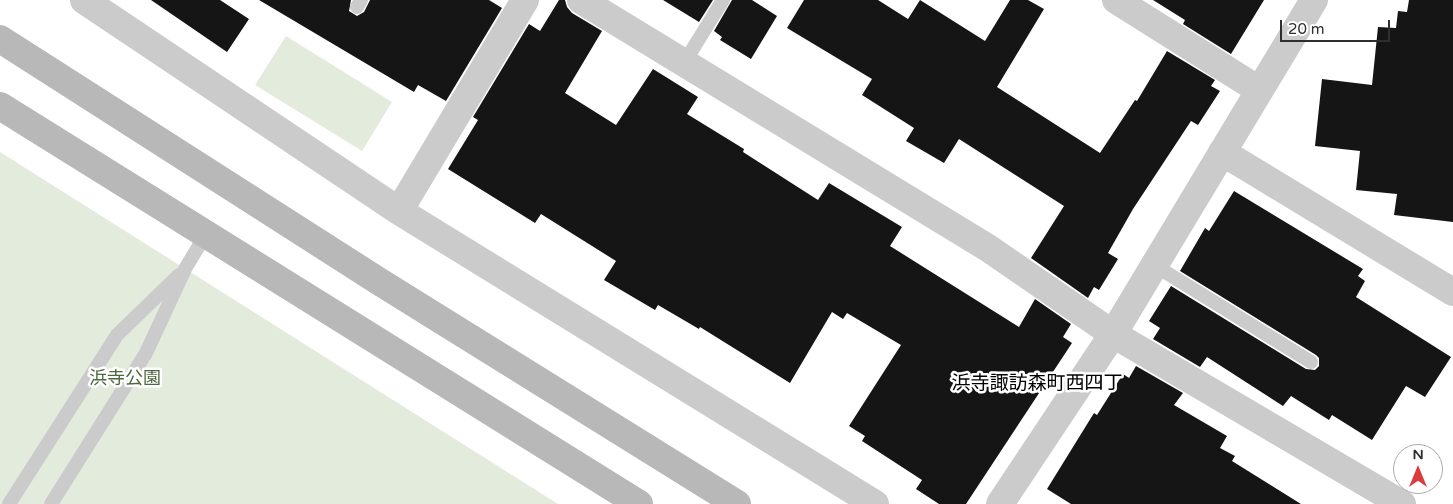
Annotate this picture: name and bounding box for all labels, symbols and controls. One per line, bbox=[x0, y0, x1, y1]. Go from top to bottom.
scale bar bbox=[1283, 10, 1393, 42]
text: 20 m bbox=[1288, 20, 1325, 38]
park label: 浜寺公園 bbox=[89, 368, 161, 390]
district label: 浜寺諏訪森町西四丁 bbox=[952, 373, 1122, 395]
north arrow bbox=[1393, 444, 1443, 494]
text: N bbox=[1412, 446, 1424, 463]

